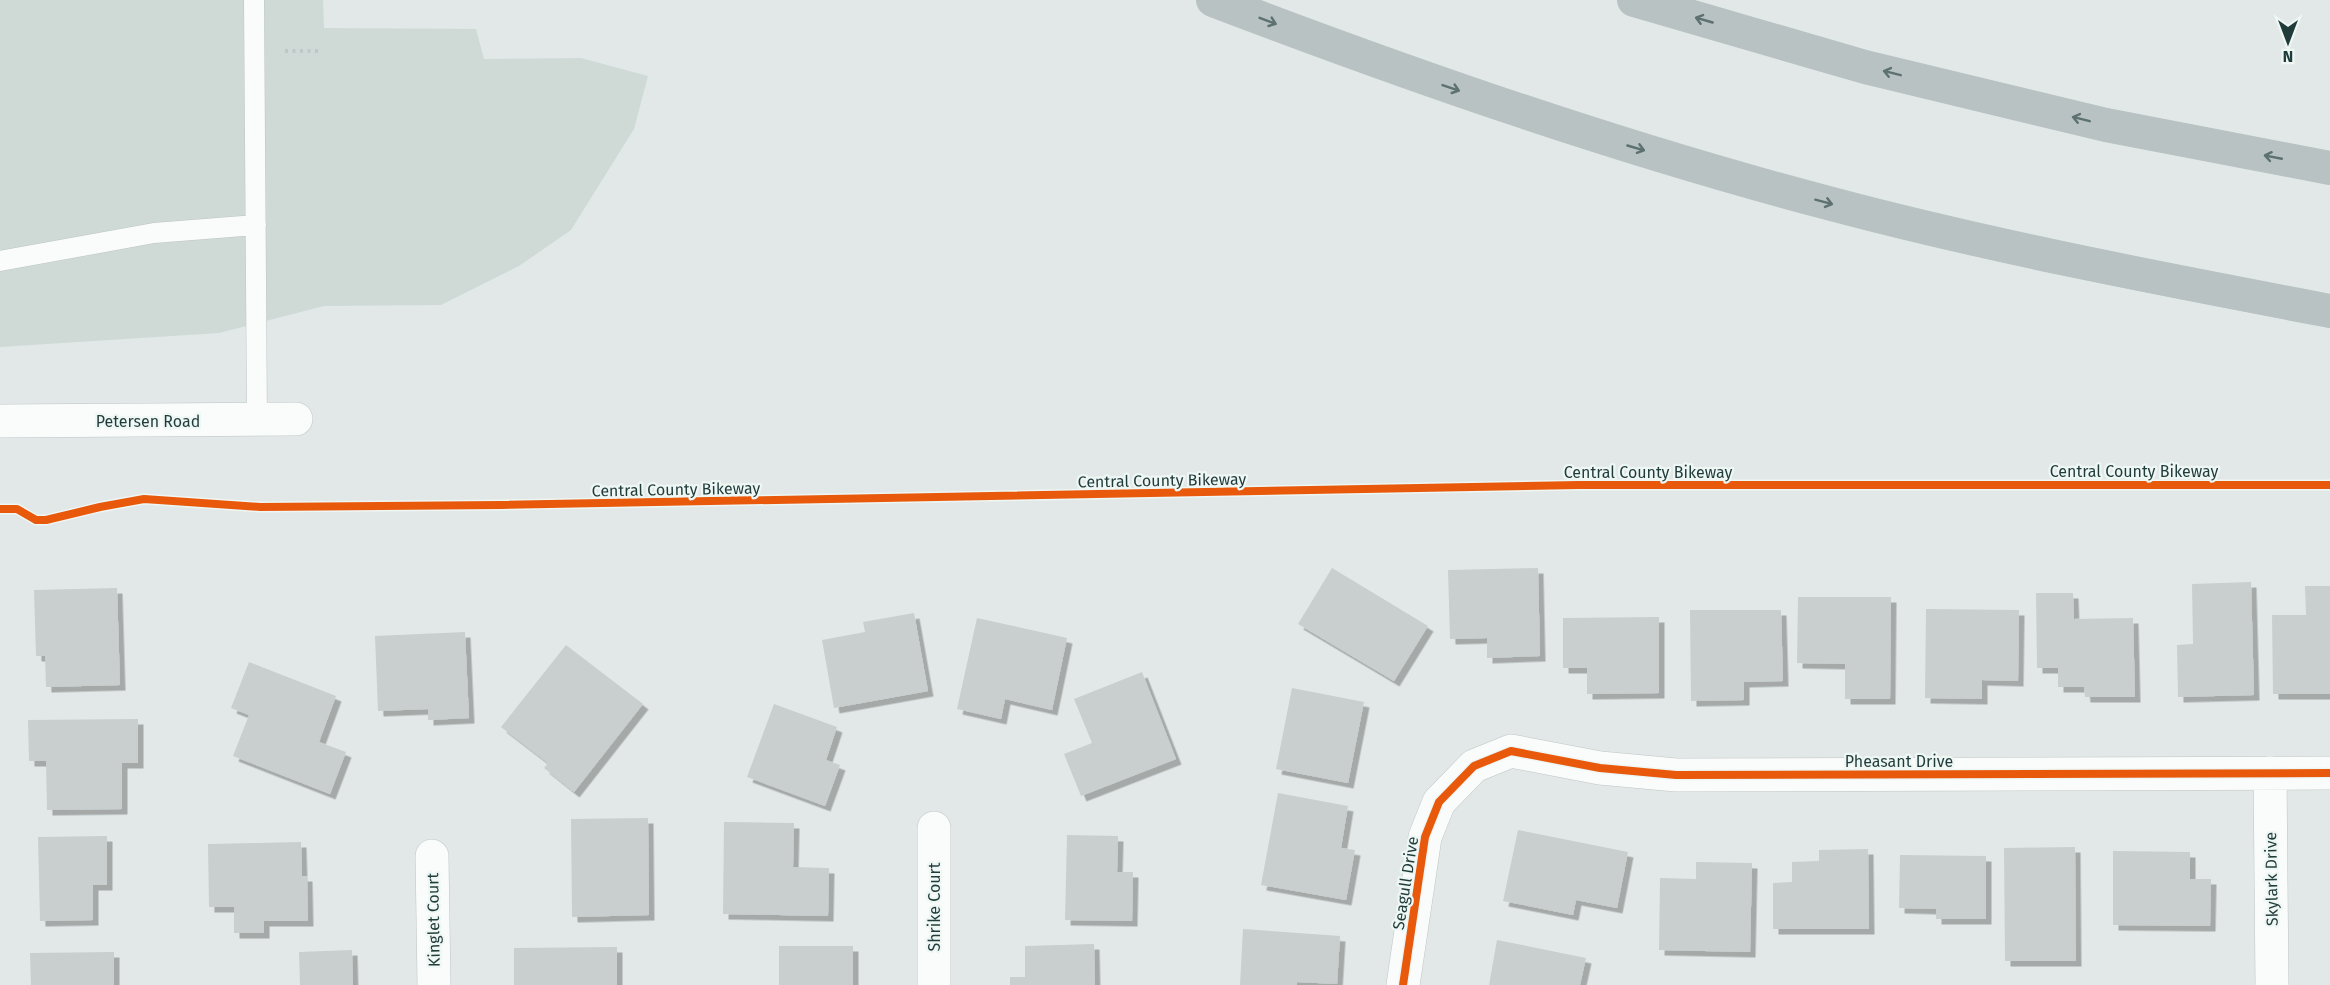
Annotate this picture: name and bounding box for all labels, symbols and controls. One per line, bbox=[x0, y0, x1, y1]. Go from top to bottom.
north arrow bbox=[2258, 12, 2318, 72]
one-way arrow bbox=[1695, 14, 1714, 25]
one-way arrow bbox=[1258, 16, 1277, 27]
text: N bbox=[2283, 47, 2293, 66]
one-way arrow bbox=[1882, 67, 1901, 79]
one-way arrow bbox=[1441, 83, 1460, 94]
one-way arrow bbox=[2072, 113, 2091, 125]
one-way arrow bbox=[1627, 143, 1646, 154]
one-way arrow bbox=[2263, 151, 2283, 162]
one-way arrow bbox=[1814, 197, 1833, 208]
street label: Petersen Road bbox=[96, 412, 200, 431]
street label: Central County Bikeway bbox=[2050, 462, 2218, 481]
street label: Central County Bikeway bbox=[1564, 463, 1732, 482]
street label: Central County Bikeway bbox=[1077, 470, 1247, 491]
street label: Central County Bikeway bbox=[591, 479, 761, 500]
street label: Pheasant Drive bbox=[1845, 752, 1953, 771]
street label: Skylark Drive bbox=[2261, 832, 2282, 926]
street label: Seagull Drive bbox=[1389, 835, 1422, 931]
street label: Shrike Court bbox=[925, 862, 944, 952]
street label: Kinglet Court bbox=[423, 873, 444, 967]

